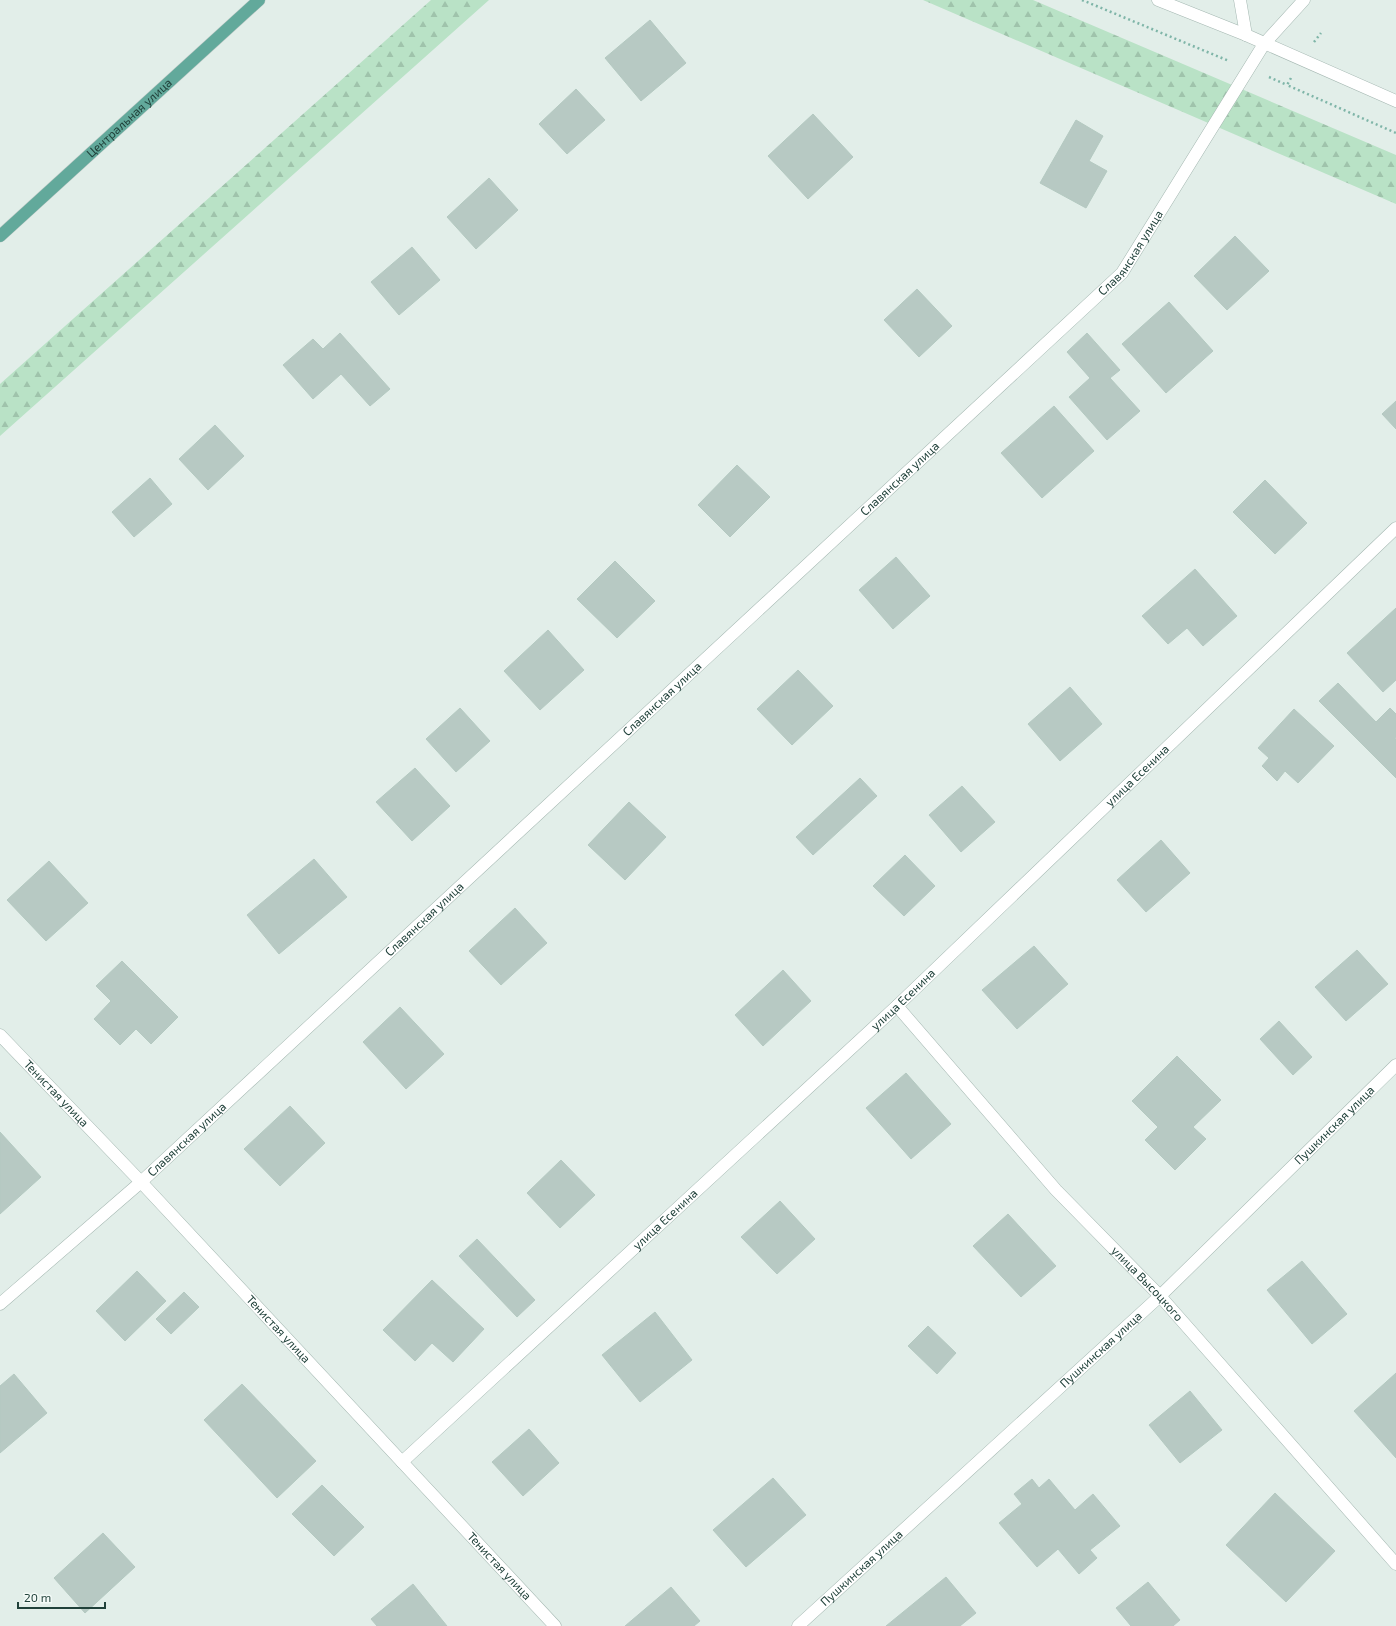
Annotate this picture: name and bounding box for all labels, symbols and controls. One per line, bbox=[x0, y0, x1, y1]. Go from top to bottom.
street label: Центральная улица bbox=[83, 75, 174, 160]
street label: Славянская улица bbox=[1095, 207, 1165, 298]
street label: Славянская улица bbox=[857, 438, 941, 518]
street label: Славянская улица bbox=[619, 658, 704, 738]
street label: улица Есенина bbox=[1102, 741, 1172, 809]
street label: Славянская улица bbox=[382, 879, 466, 958]
street label: улица Есенина bbox=[868, 965, 938, 1033]
street label: Тенистая улица bbox=[22, 1056, 92, 1129]
street label: Пушкинская улица bbox=[1291, 1082, 1377, 1167]
street label: Славянская улица bbox=[144, 1099, 228, 1179]
street label: улица Есенина bbox=[629, 1186, 700, 1253]
street label: улица Высоцкого bbox=[1108, 1243, 1187, 1323]
street label: Тенистая улица bbox=[244, 1292, 314, 1365]
street label: Пушкинская улица bbox=[1056, 1308, 1144, 1390]
street label: Пушкинская улица bbox=[817, 1526, 905, 1608]
street label: Тенистая улица bbox=[465, 1529, 535, 1602]
scale bar bbox=[18, 1584, 105, 1610]
text: 20 m bbox=[24, 1590, 51, 1604]

